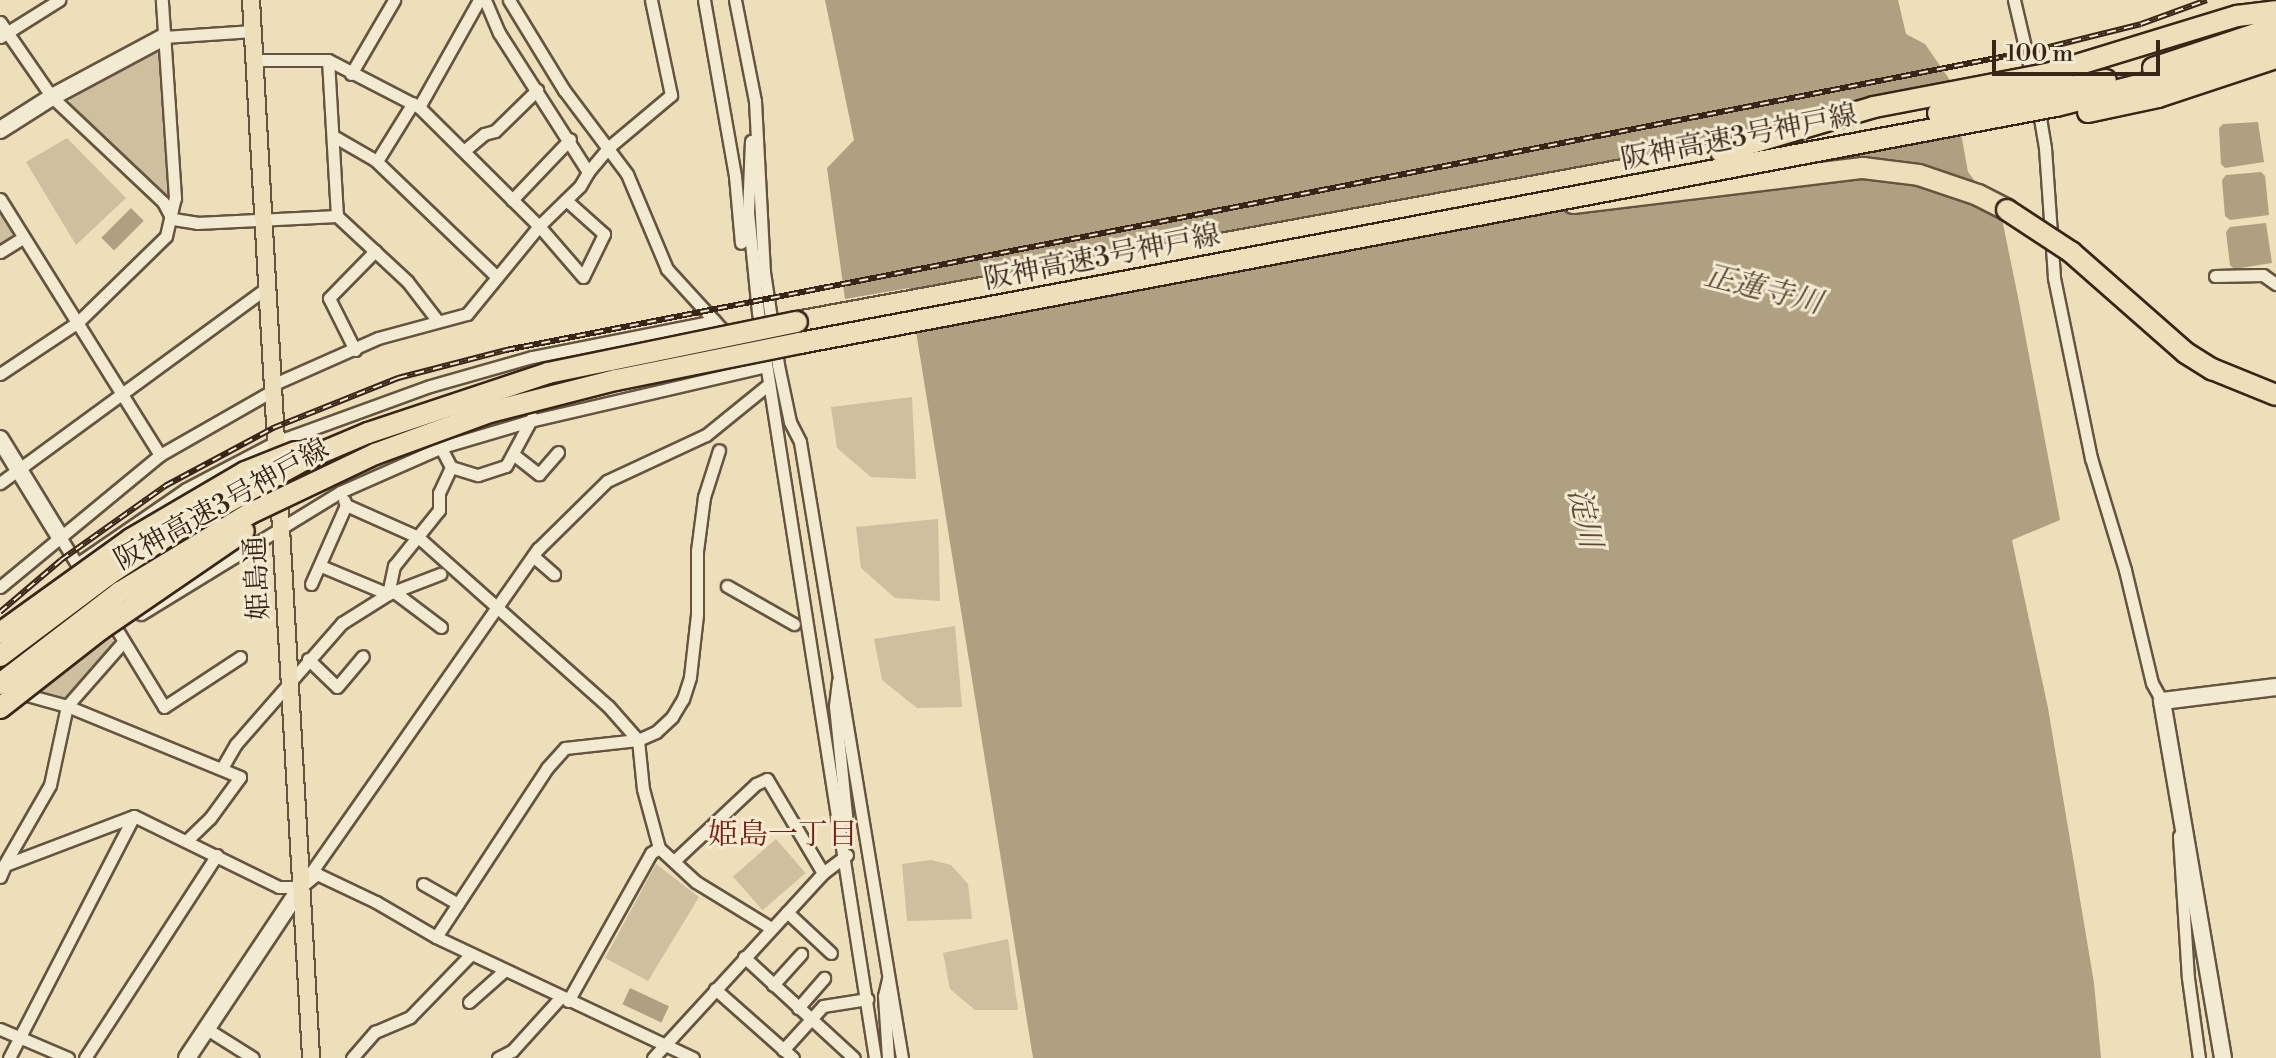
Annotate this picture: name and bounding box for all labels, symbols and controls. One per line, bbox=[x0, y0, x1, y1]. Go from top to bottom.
scale bar bbox=[1996, 24, 2164, 74]
text: 100 m bbox=[2006, 39, 2073, 69]
street label: 阪神高速3号神戸線 bbox=[1618, 99, 1860, 177]
street label: 阪神高速3号神戸線 bbox=[981, 219, 1223, 297]
water label: 正蓮寺川 bbox=[1700, 258, 1826, 322]
street label: 阪神高速3号神戸線 bbox=[109, 432, 335, 578]
water label: 淀川 bbox=[1560, 485, 1608, 551]
street label: 姫島通 bbox=[239, 535, 277, 621]
district label: 姫島一丁目 bbox=[708, 817, 858, 853]

